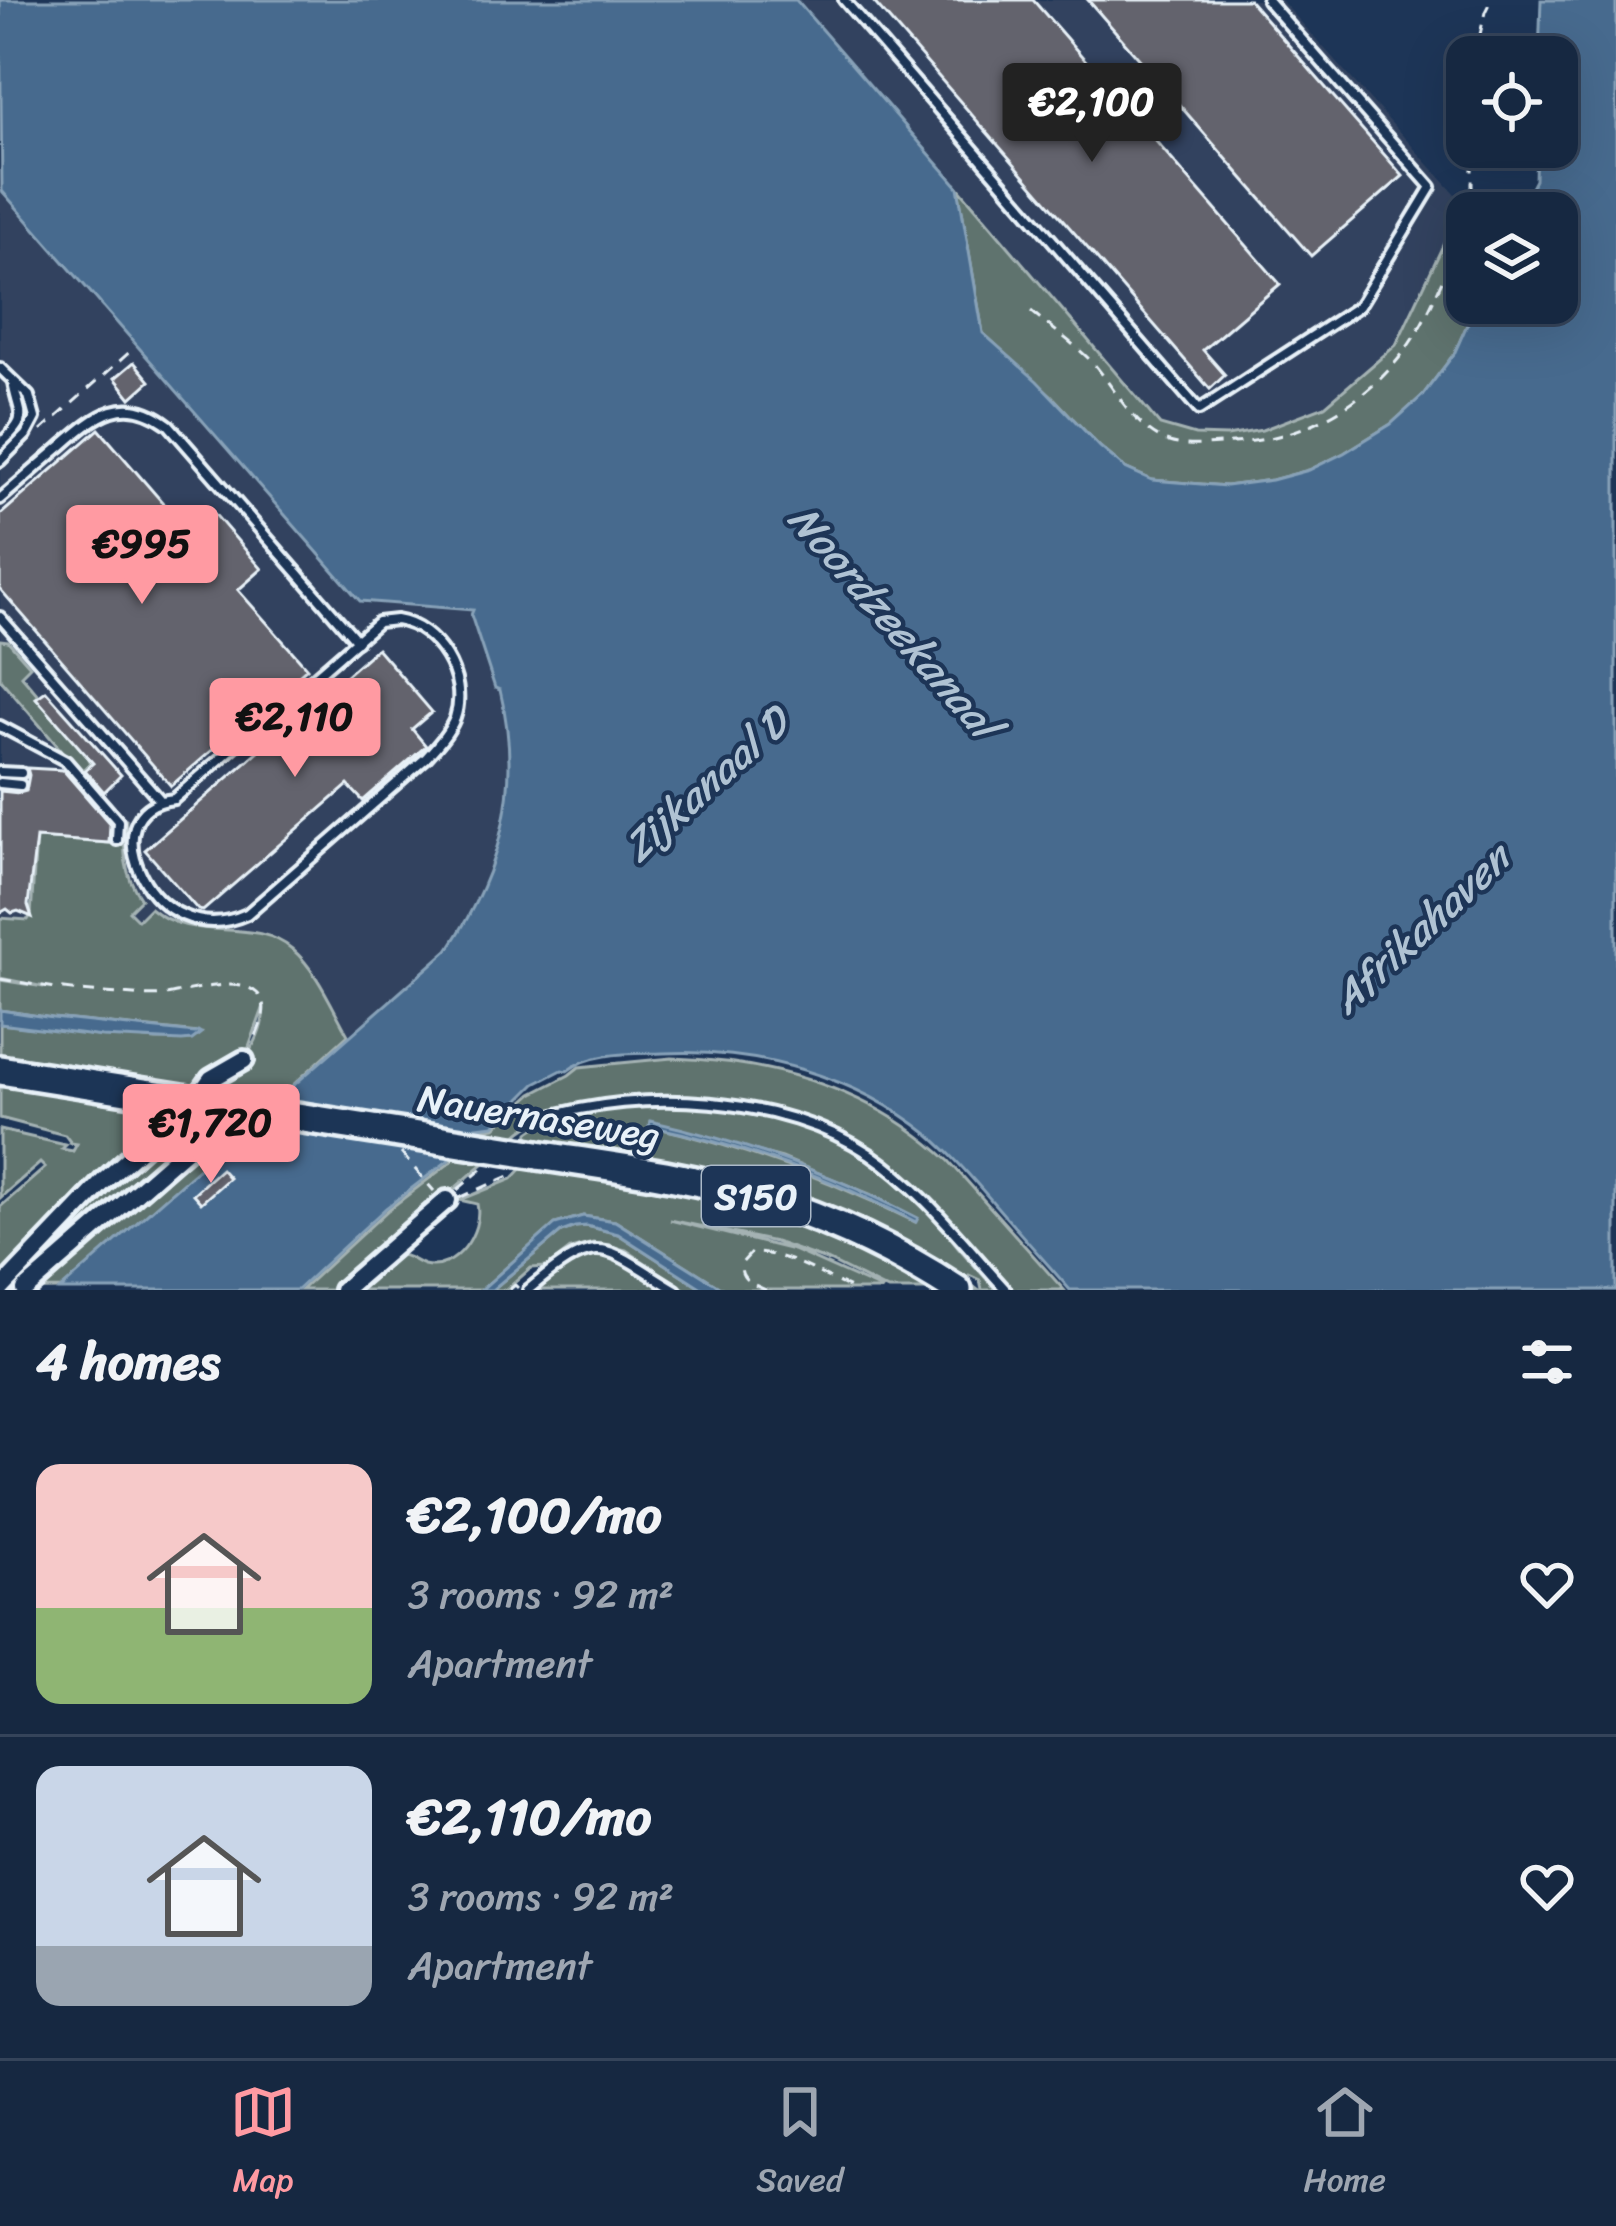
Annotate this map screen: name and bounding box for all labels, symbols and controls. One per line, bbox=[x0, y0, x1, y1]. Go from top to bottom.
map controls bbox=[1446, 36, 1578, 324]
button: locate bbox=[1446, 36, 1578, 168]
pin: €2,100 bbox=[994, 63, 1190, 165]
text: €2,100 bbox=[1030, 67, 1154, 136]
button: layers bbox=[1446, 192, 1578, 324]
water label: Noordzeekanaal bbox=[769, 487, 1023, 763]
pin: €995 bbox=[71, 505, 213, 607]
text: €995 bbox=[93, 509, 191, 578]
pin: €2,110 bbox=[197, 678, 393, 780]
text: €2,110 bbox=[236, 682, 354, 751]
water label: Zijkanaal D bbox=[605, 685, 811, 881]
water label: Afrikahaven bbox=[1312, 822, 1531, 1033]
street label: Nauernaseweg bbox=[413, 1063, 665, 1170]
pin: €1,720 bbox=[113, 1084, 309, 1186]
text: €1,720 bbox=[150, 1088, 272, 1157]
road number: S150 bbox=[702, 1166, 810, 1226]
text: 4 homes bbox=[36, 1317, 220, 1407]
icon: filters bbox=[1514, 1329, 1580, 1395]
text: €2,100/mo bbox=[408, 1470, 662, 1560]
icon: home bbox=[132, 1512, 276, 1656]
icon: heart bbox=[1514, 1551, 1580, 1617]
text: 3 rooms · 92 m² bbox=[408, 1560, 674, 1629]
text: Apartment bbox=[408, 1629, 592, 1698]
text: €2,110/mo bbox=[408, 1772, 651, 1862]
icon: home bbox=[132, 1814, 276, 1958]
icon: heart bbox=[1514, 1853, 1580, 1919]
text: 3 rooms · 92 m² bbox=[408, 1862, 674, 1931]
text: Apartment bbox=[408, 1931, 592, 2000]
tab: Map bbox=[230, 2079, 296, 2209]
tab: Saved bbox=[756, 2079, 843, 2209]
tab: Home bbox=[1303, 2079, 1386, 2209]

